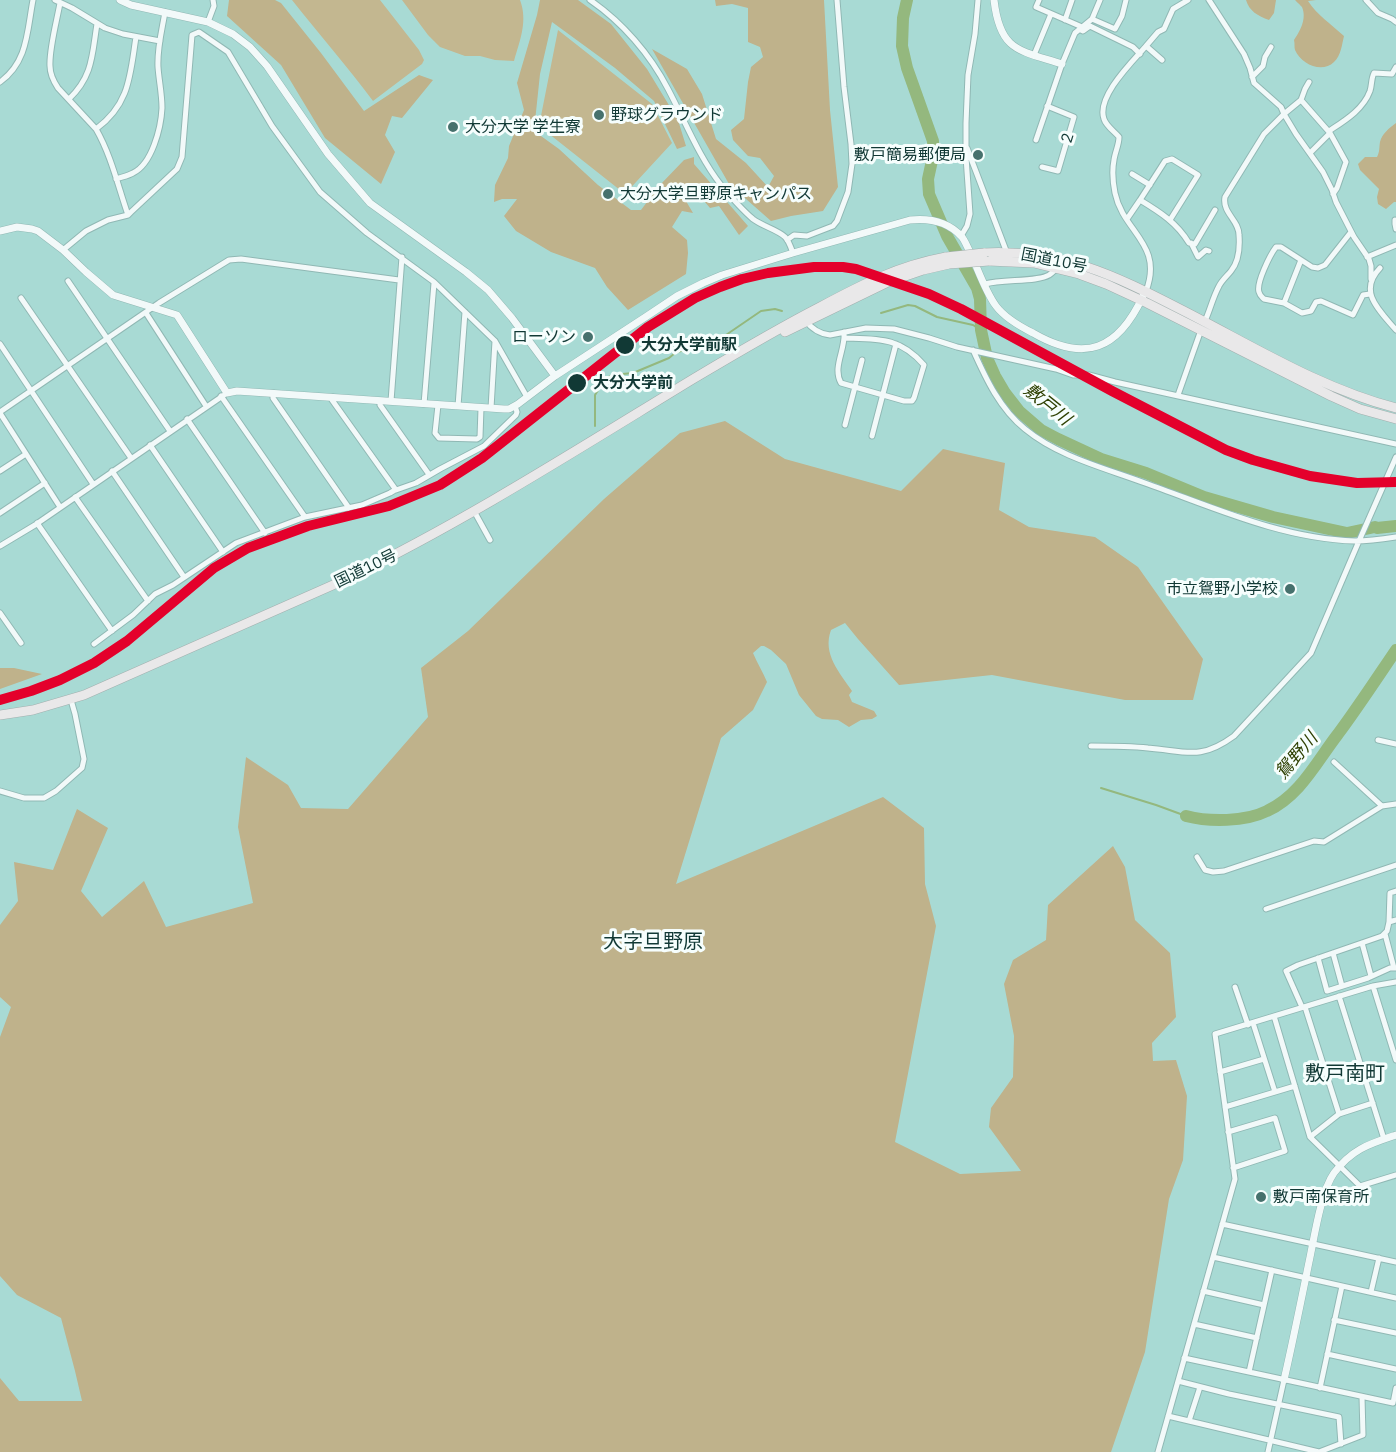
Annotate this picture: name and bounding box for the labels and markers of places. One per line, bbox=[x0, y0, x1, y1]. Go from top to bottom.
place label: 野球グラウンド bbox=[611, 105, 723, 125]
marker: 野球グラウンド bbox=[592, 108, 606, 122]
place label: 大分大学 学生寮 bbox=[465, 117, 581, 137]
marker: 大分大学 学生寮 bbox=[446, 120, 460, 134]
place label: 敷戸簡易郵便局 bbox=[854, 145, 966, 165]
marker: 敷戸簡易郵便局 bbox=[971, 148, 985, 162]
place label: 大分大学旦野原キャンパス bbox=[620, 184, 812, 204]
marker: 大分大学旦野原キャンパス bbox=[601, 187, 615, 201]
place label: ローソン bbox=[512, 327, 576, 347]
marker: ローソン bbox=[581, 330, 595, 344]
marker: 大分大学前駅 bbox=[614, 334, 636, 356]
place label: 大分大学前駅 bbox=[641, 335, 737, 355]
marker: 大分大学前 bbox=[566, 372, 588, 394]
place label: 大分大学前 bbox=[593, 373, 673, 393]
place label: 市立鴛野小学校 bbox=[1166, 579, 1278, 599]
marker: 市立鴛野小学校 bbox=[1283, 582, 1297, 596]
place label: 敷戸南保育所 bbox=[1273, 1187, 1369, 1207]
marker: 敷戸南保育所 bbox=[1254, 1190, 1268, 1204]

